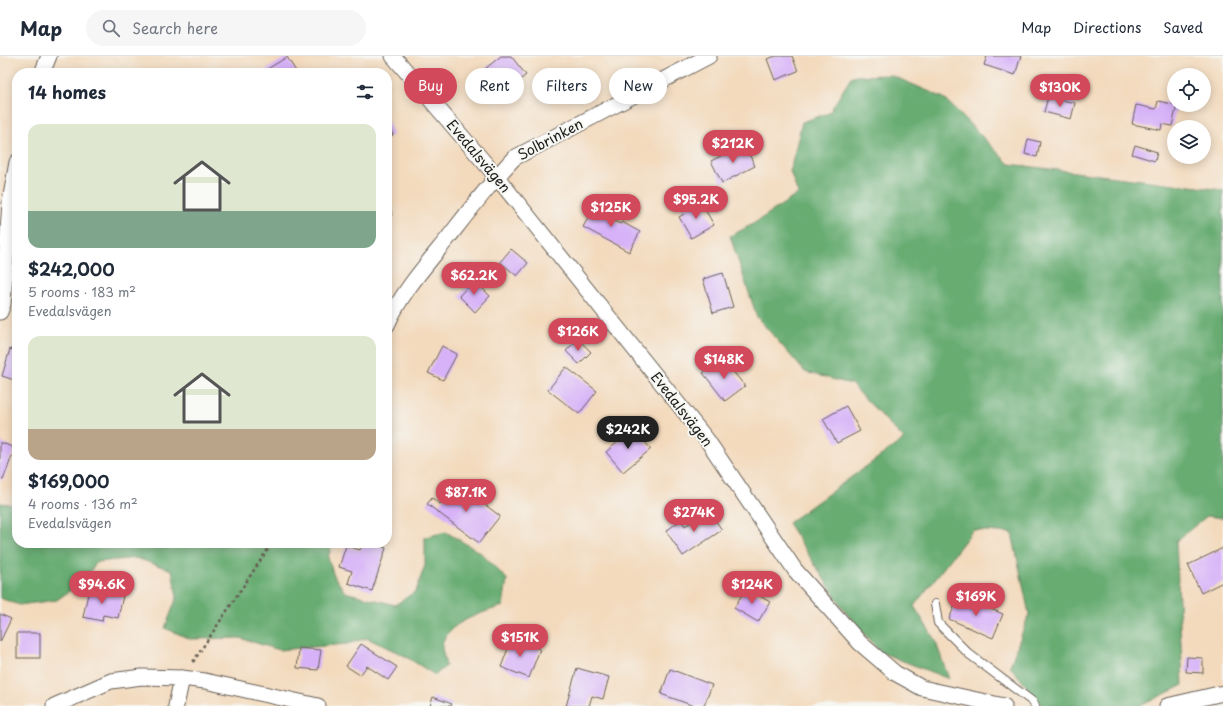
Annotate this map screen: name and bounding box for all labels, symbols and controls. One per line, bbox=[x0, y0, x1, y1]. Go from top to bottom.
search box bbox=[86, 10, 366, 46]
text: Map bbox=[20, 14, 62, 42]
text: Search here bbox=[132, 16, 218, 39]
icon: search bbox=[100, 17, 122, 39]
text: Map bbox=[1021, 17, 1051, 38]
text: Directions bbox=[1073, 17, 1141, 38]
text: Saved bbox=[1163, 17, 1203, 38]
chip: Buy bbox=[404, 68, 457, 104]
chip: Rent bbox=[465, 68, 524, 104]
chip: Filters bbox=[532, 68, 601, 104]
chip: New bbox=[609, 68, 667, 104]
map controls bbox=[1167, 68, 1211, 164]
button: locate bbox=[1167, 68, 1211, 112]
pin: $130K bbox=[1032, 74, 1088, 108]
text: $130K bbox=[1039, 77, 1081, 96]
text: 14 homes bbox=[28, 79, 106, 105]
icon: filters bbox=[354, 81, 376, 103]
street label: Solbrinken bbox=[513, 113, 587, 165]
street label: Evedalsvägen bbox=[442, 115, 516, 197]
button: layers bbox=[1167, 120, 1211, 164]
pin: $212K bbox=[705, 130, 761, 164]
text: $212K bbox=[712, 133, 754, 152]
icon: home bbox=[166, 150, 238, 222]
pin: $95.2K bbox=[663, 186, 729, 220]
text: $95.2K bbox=[673, 189, 719, 208]
pin: $125K bbox=[583, 194, 639, 228]
text: $125K bbox=[591, 197, 631, 216]
text: $242,000 bbox=[28, 256, 115, 282]
pin: $62.2K bbox=[441, 262, 507, 296]
text: $62.2K bbox=[450, 265, 498, 284]
text: 5 rooms · 183 m² bbox=[28, 282, 136, 301]
text: Evedalsvägen bbox=[28, 301, 112, 320]
pin: $126K bbox=[550, 318, 606, 352]
text: $126K bbox=[557, 321, 599, 340]
pin: $148K bbox=[696, 346, 752, 380]
text: $148K bbox=[704, 349, 744, 368]
icon: home bbox=[166, 362, 238, 434]
street label: Evedalsvägen bbox=[646, 367, 718, 451]
pin: $242K bbox=[600, 416, 656, 450]
text: $242K bbox=[606, 419, 650, 438]
text: $169,000 bbox=[28, 468, 110, 494]
pin: $87.1K bbox=[433, 479, 499, 513]
text: $87.1K bbox=[445, 482, 487, 501]
text: 4 rooms · 136 m² bbox=[28, 494, 138, 513]
pin: $274K bbox=[666, 499, 722, 533]
text: $274K bbox=[673, 502, 715, 521]
text: Evedalsvägen bbox=[28, 513, 112, 532]
pin: $94.6K bbox=[69, 571, 135, 605]
pin: $124K bbox=[724, 571, 780, 605]
text: $94.6K bbox=[78, 574, 126, 593]
text: $124K bbox=[731, 574, 773, 593]
pin: $169K bbox=[948, 583, 1004, 617]
text: $169K bbox=[956, 586, 996, 605]
pin: $151K bbox=[492, 624, 548, 658]
text: $151K bbox=[501, 627, 539, 646]

